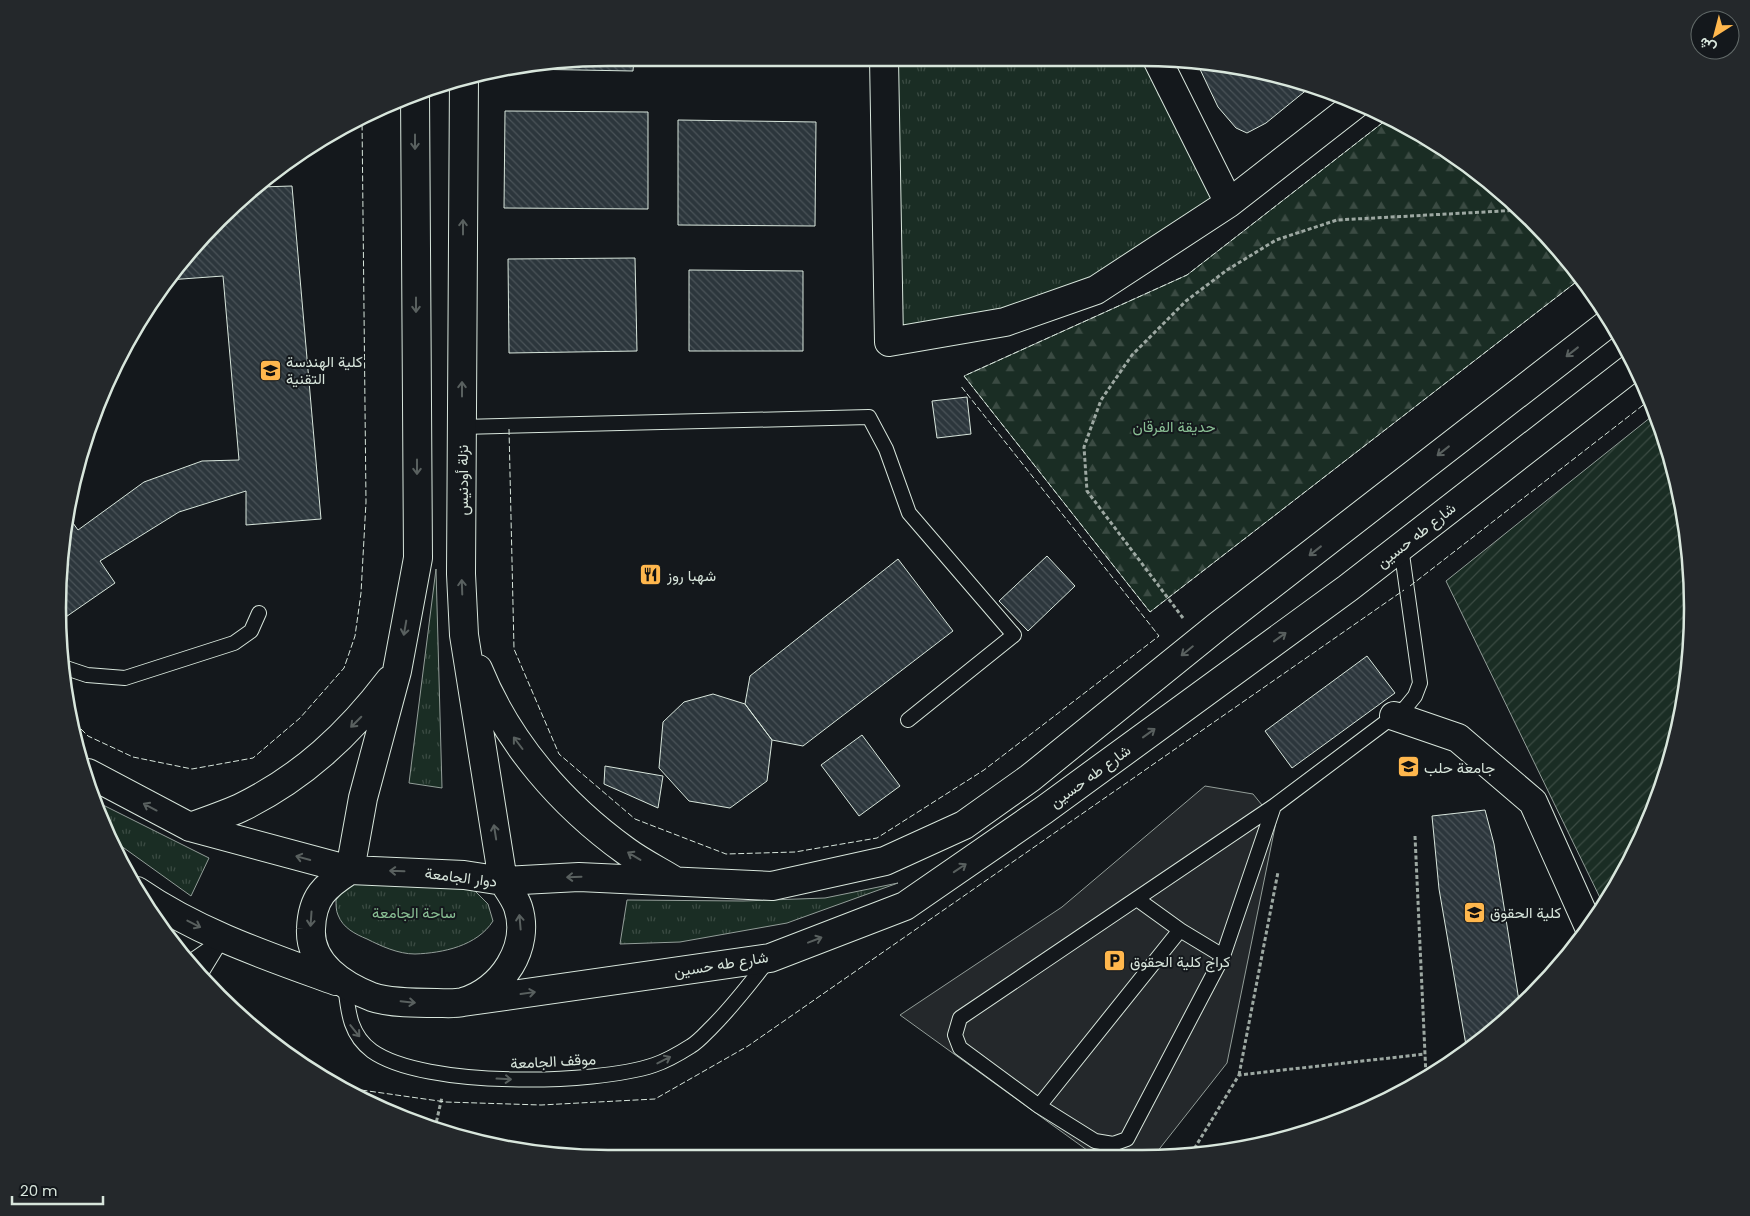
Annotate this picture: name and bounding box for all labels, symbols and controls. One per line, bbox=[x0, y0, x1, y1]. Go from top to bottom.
north arrow bbox=[1690, 10, 1740, 60]
text: ش bbox=[1695, 32, 1720, 59]
one-way arrow bbox=[411, 134, 420, 150]
one-way arrow bbox=[458, 219, 468, 235]
one-way arrow bbox=[411, 296, 421, 312]
one-way arrow bbox=[1566, 346, 1579, 357]
place label: كلية الهندسة التقنية bbox=[286, 351, 363, 389]
school or university icon: كلية الهندسة التقنية bbox=[258, 358, 282, 382]
one-way arrow bbox=[457, 381, 467, 398]
park label: حديقة الفرقان bbox=[1133, 416, 1215, 437]
street label: نزلة أودنيس bbox=[452, 445, 473, 515]
one-way arrow bbox=[1437, 446, 1450, 457]
one-way arrow bbox=[412, 458, 422, 475]
street label: شارع طه حسين bbox=[1372, 497, 1461, 573]
one-way arrow bbox=[1308, 546, 1322, 556]
restaurant icon: شهبا روز bbox=[639, 563, 663, 587]
place label: شهبا روز bbox=[666, 565, 716, 586]
one-way arrow bbox=[457, 579, 466, 595]
one-way arrow bbox=[400, 620, 409, 636]
one-way arrow bbox=[1273, 632, 1287, 642]
one-way arrow bbox=[1181, 646, 1194, 657]
one-way arrow bbox=[350, 716, 362, 728]
one-way arrow bbox=[1142, 728, 1156, 738]
one-way arrow bbox=[513, 736, 523, 750]
street label: شارع طه حسين bbox=[1045, 739, 1135, 813]
school or university icon: جامعة حلب bbox=[1396, 755, 1420, 779]
place label: جامعة حلب bbox=[1424, 757, 1495, 778]
one-way arrow bbox=[143, 801, 157, 811]
one-way arrow bbox=[490, 825, 500, 841]
one-way arrow bbox=[627, 850, 641, 860]
one-way arrow bbox=[296, 852, 312, 862]
street label: دوار الجامعة bbox=[424, 862, 498, 892]
one-way arrow bbox=[952, 863, 966, 873]
one-way arrow bbox=[390, 867, 406, 876]
one-way arrow bbox=[567, 873, 583, 882]
school or university icon: كلية الحقوق bbox=[1462, 900, 1486, 924]
park label: ساحة الجامعة bbox=[372, 902, 456, 923]
place label: كلية الحقوق bbox=[1490, 902, 1562, 923]
one-way arrow bbox=[307, 911, 316, 927]
one-way arrow bbox=[515, 914, 524, 930]
one-way arrow bbox=[186, 920, 201, 929]
one-way arrow bbox=[807, 935, 822, 944]
street label: شارع طه حسين bbox=[672, 946, 770, 983]
parking icon: كراج كلية الحقوق bbox=[1102, 949, 1126, 973]
place label: كراج كلية الحقوق bbox=[1130, 951, 1230, 973]
one-way arrow bbox=[520, 987, 536, 997]
one-way arrow bbox=[399, 997, 415, 1007]
one-way arrow bbox=[349, 1024, 361, 1037]
street label: موقف الجامعة bbox=[510, 1048, 596, 1074]
one-way arrow bbox=[656, 1055, 671, 1064]
one-way arrow bbox=[495, 1075, 511, 1084]
scale bar bbox=[12, 1174, 104, 1206]
text: 20 m bbox=[20, 1180, 58, 1201]

